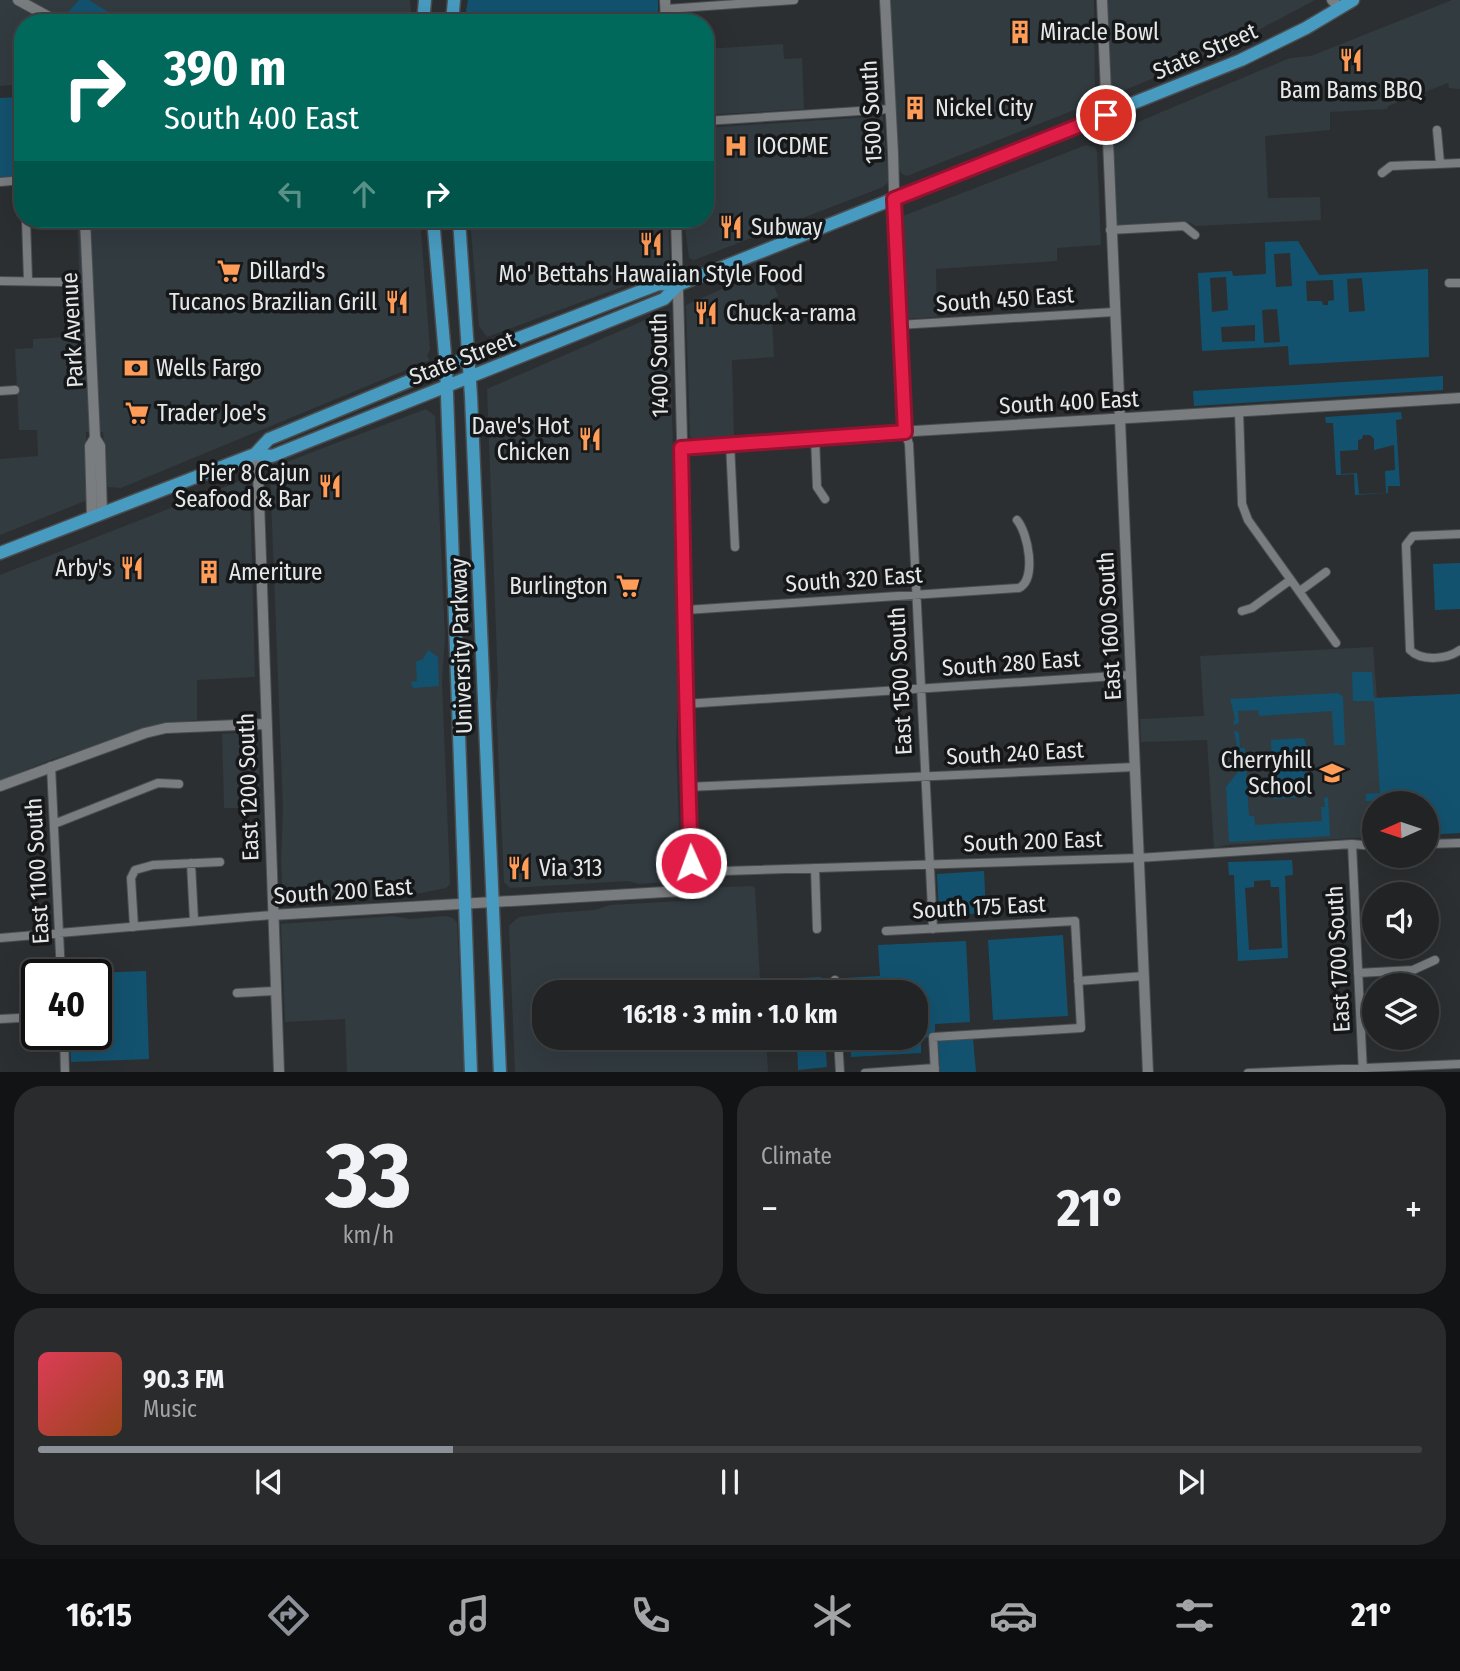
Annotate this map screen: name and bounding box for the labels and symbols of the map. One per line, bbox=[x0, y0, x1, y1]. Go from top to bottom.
street label: State Street bbox=[1149, 16, 1262, 85]
building icon: Miracle Bowl bbox=[1006, 18, 1034, 46]
place label: Miracle Bowl bbox=[1040, 18, 1159, 46]
restaurant icon: Bam Bams BBQ bbox=[1337, 46, 1365, 74]
street label: 1500 South bbox=[854, 59, 888, 165]
place label: Bam Bams BBQ bbox=[1279, 76, 1423, 104]
pin bbox=[1076, 85, 1136, 145]
building icon: Nickel City bbox=[901, 94, 929, 122]
place label: Nickel City bbox=[935, 94, 1034, 122]
hospital icon: IOCDME bbox=[722, 132, 750, 160]
place label: IOCDME bbox=[756, 132, 829, 160]
restaurant icon: Subway bbox=[717, 213, 745, 241]
place label: Subway bbox=[751, 213, 823, 241]
restaurant icon: Mo' Bettahs Hawaiian Style Food bbox=[637, 230, 665, 258]
supermarket icon: Dillard's bbox=[215, 257, 243, 285]
place label: Dillard's bbox=[249, 257, 326, 285]
place label: Mo' Bettahs Hawaiian Style Food bbox=[499, 260, 803, 288]
street label: Park Avenue bbox=[55, 272, 89, 388]
street label: South 450 East bbox=[935, 280, 1075, 318]
place label: Tucanos Brazilian Grill bbox=[169, 288, 377, 316]
restaurant icon: Tucanos Brazilian Grill bbox=[383, 288, 411, 316]
restaurant icon: Chuck-a-rama bbox=[692, 299, 720, 327]
place label: Chuck-a-rama bbox=[726, 299, 857, 327]
street label: 1400 South bbox=[644, 312, 674, 418]
street label: State Street bbox=[405, 325, 519, 391]
bank icon: Wells Fargo bbox=[122, 354, 150, 382]
place label: Wells Fargo bbox=[156, 354, 262, 382]
street label: South 400 East bbox=[998, 384, 1140, 420]
supermarket icon: Trader Joe's bbox=[123, 399, 151, 427]
place label: Trader Joe's bbox=[157, 399, 267, 427]
place label: Dave's Hot Chicken bbox=[471, 412, 570, 466]
restaurant icon: Dave's Hot Chicken bbox=[576, 425, 604, 453]
place label: Pier 8 Cajun Seafood & Bar bbox=[175, 459, 310, 513]
restaurant icon: Pier 8 Cajun Seafood & Bar bbox=[316, 472, 344, 500]
street label: East 1600 South bbox=[1091, 551, 1127, 701]
place label: Arby's bbox=[55, 554, 112, 582]
restaurant icon: Arby's bbox=[118, 554, 146, 582]
street label: University Parkway bbox=[444, 557, 478, 735]
building icon: Ameriture bbox=[195, 558, 223, 586]
place label: Ameriture bbox=[229, 558, 322, 586]
street label: South 320 East bbox=[785, 560, 924, 598]
place label: Burlington bbox=[509, 572, 608, 600]
supermarket icon: Burlington bbox=[614, 572, 642, 600]
street label: East 1500 South bbox=[882, 606, 918, 756]
street label: South 280 East bbox=[941, 644, 1082, 682]
street label: East 1200 South bbox=[231, 713, 265, 861]
street label: South 240 East bbox=[945, 735, 1085, 771]
place label: Cherryhill School bbox=[1221, 746, 1312, 800]
school or university icon: Cherryhill School bbox=[1318, 759, 1346, 787]
north arrow bbox=[1362, 791, 1438, 868]
street label: East 1100 South bbox=[19, 797, 55, 945]
street label: South 200 East bbox=[963, 825, 1103, 857]
position arrow bbox=[654, 826, 728, 900]
restaurant icon: Via 313 bbox=[505, 854, 533, 882]
place label: Via 313 bbox=[539, 854, 602, 882]
street label: South 200 East bbox=[273, 872, 414, 910]
street label: East 1700 South bbox=[1320, 885, 1356, 1033]
street label: South 175 East bbox=[912, 890, 1047, 924]
speed limit sign: 40 bbox=[21, 959, 112, 1050]

